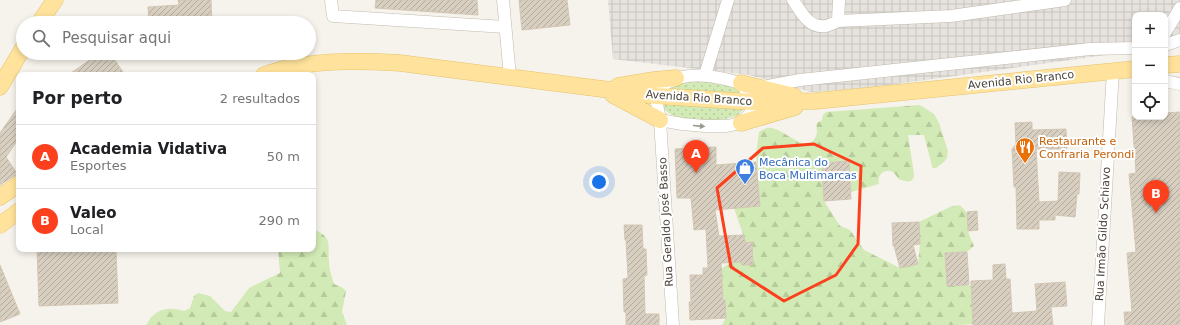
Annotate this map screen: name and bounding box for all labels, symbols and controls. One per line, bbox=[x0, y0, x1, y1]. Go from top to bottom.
map controls bbox=[1132, 12, 1168, 120]
button: + bbox=[1132, 12, 1168, 48]
search box bbox=[16, 16, 316, 60]
icon: search bbox=[30, 27, 52, 49]
text: Pesquisar aqui bbox=[62, 29, 171, 47]
button: − bbox=[1132, 48, 1168, 84]
street label: Avenida Rio Branco bbox=[967, 68, 1075, 92]
button: locate bbox=[1132, 84, 1168, 120]
text: Por perto bbox=[32, 88, 122, 108]
street label: Avenida Rio Branco bbox=[645, 88, 753, 108]
text: 2 resultados bbox=[220, 91, 300, 106]
one-way arrow bbox=[693, 122, 705, 129]
place label: Restaurante e Confraria Perondi bbox=[1039, 135, 1134, 161]
restaurant icon: Restaurante e Confraria Perondi bbox=[1014, 136, 1036, 164]
text: Academia Vidativa bbox=[70, 140, 227, 158]
pin: A bbox=[683, 140, 709, 173]
text: A bbox=[40, 149, 50, 164]
text: 50 m bbox=[267, 149, 300, 164]
place label: Mecânica do Boca Multimarcas bbox=[759, 156, 857, 182]
street label: Rua Geraldo José Basso bbox=[656, 157, 676, 287]
shop icon: Mecânica do Boca Multimarcas bbox=[734, 157, 756, 185]
text: Esportes bbox=[70, 158, 126, 173]
street label: Rua Irmão Gildo Schiavo bbox=[1093, 166, 1113, 301]
your location bbox=[589, 172, 609, 192]
pin: B bbox=[1143, 180, 1169, 213]
text: Valeo bbox=[70, 204, 117, 222]
text: B bbox=[40, 213, 50, 228]
text: 290 m bbox=[258, 213, 300, 228]
text: Local bbox=[70, 222, 104, 237]

